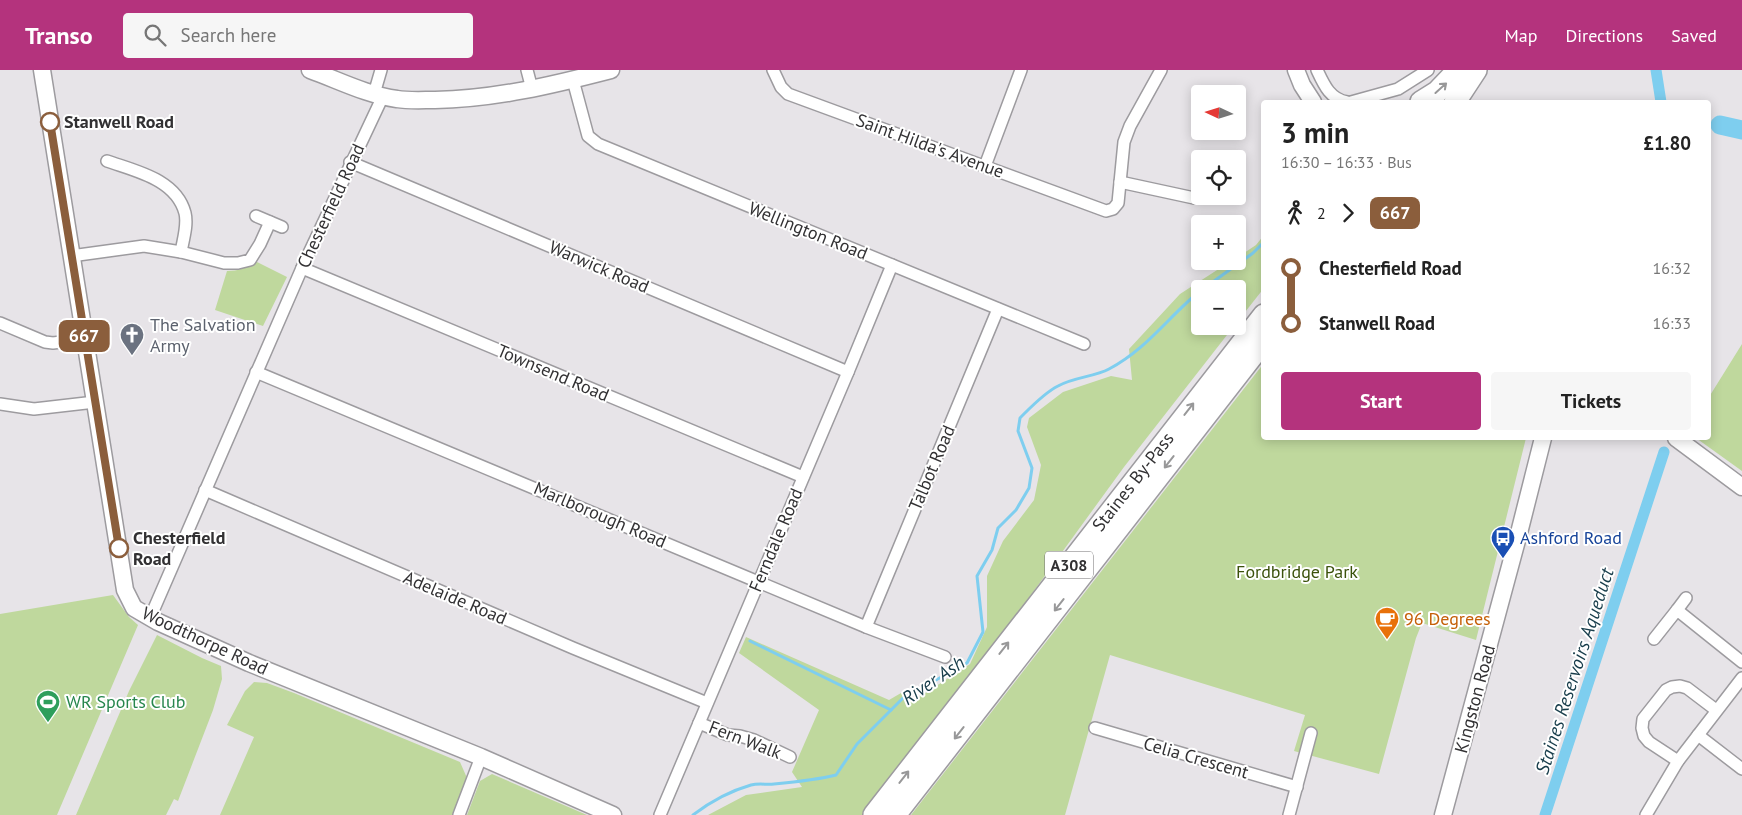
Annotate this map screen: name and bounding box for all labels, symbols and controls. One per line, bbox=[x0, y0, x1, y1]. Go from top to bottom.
search box bbox=[123, 13, 473, 58]
text: Transo bbox=[25, 20, 93, 51]
icon: search bbox=[141, 21, 169, 49]
text: Search here bbox=[181, 23, 276, 47]
text: Map bbox=[1505, 24, 1537, 47]
text: Directions bbox=[1565, 24, 1643, 47]
text: Saved bbox=[1671, 24, 1717, 47]
one-way arrow bbox=[1434, 82, 1447, 94]
north arrow bbox=[1191, 85, 1246, 140]
map controls bbox=[1191, 85, 1246, 335]
street label: Saint Hilda's Avenue bbox=[853, 108, 1007, 183]
place label: Stanwell Road bbox=[64, 110, 174, 133]
marker: Stanwell Road bbox=[40, 112, 60, 132]
text: 3 min bbox=[1281, 114, 1349, 151]
text: £1.80 bbox=[1643, 131, 1691, 155]
street label: Chesterfield Road bbox=[292, 140, 369, 272]
button: locate bbox=[1191, 150, 1246, 205]
text: 16:30 – 16:33 · Bus bbox=[1281, 152, 1412, 172]
street label: Wellington Road bbox=[745, 196, 871, 265]
icon: walk bbox=[1281, 199, 1309, 227]
icon: forward bbox=[1334, 199, 1362, 227]
text: 667 bbox=[1380, 201, 1410, 224]
text: 2 bbox=[1317, 203, 1326, 223]
button: + bbox=[1191, 215, 1246, 270]
street label: Warwick Road bbox=[546, 235, 653, 298]
text: Chesterfield Road bbox=[1319, 256, 1462, 280]
text: 16:32 bbox=[1653, 258, 1691, 278]
button: − bbox=[1191, 280, 1246, 335]
text: Stanwell Road bbox=[1319, 311, 1435, 335]
place label: The Salvation Army bbox=[150, 313, 256, 357]
text: 16:33 bbox=[1653, 313, 1691, 333]
line badge: 667 bbox=[55, 320, 113, 352]
church icon: The Salvation Army bbox=[119, 322, 145, 356]
text: 667 bbox=[69, 324, 99, 347]
street label: Townsend Road bbox=[494, 339, 613, 406]
button: Start bbox=[1281, 372, 1481, 430]
button: Tickets bbox=[1491, 372, 1691, 430]
one-way arrow bbox=[1184, 403, 1195, 416]
street label: Talbot Road bbox=[903, 422, 960, 514]
street label: Staines By-Pass bbox=[1087, 427, 1179, 536]
one-way arrow bbox=[1164, 455, 1175, 468]
street label: Marlborough Road bbox=[530, 476, 670, 553]
street label: Ferndale Road bbox=[743, 485, 808, 595]
bus stop icon: Ashford Road bbox=[1490, 525, 1516, 559]
place label: Chesterfield Road bbox=[133, 526, 225, 570]
place label: Ashford Road bbox=[1520, 526, 1622, 549]
marker: Chesterfield Road bbox=[109, 538, 129, 558]
road number: A308 bbox=[1045, 552, 1093, 578]
park label: Fordbridge Park bbox=[1236, 560, 1358, 583]
water label: Staines Reservoirs Aqueduct bbox=[1529, 564, 1619, 777]
street label: Adelaide Road bbox=[400, 565, 510, 630]
one-way arrow bbox=[1054, 598, 1064, 612]
street label: Woodthorpe Road bbox=[138, 601, 272, 680]
cafe icon: 96 Degrees bbox=[1374, 606, 1400, 640]
place label: 96 Degrees bbox=[1404, 607, 1491, 630]
one-way arrow bbox=[999, 641, 1009, 655]
street label: Kingston Road bbox=[1449, 642, 1500, 756]
water label: River Ash bbox=[897, 650, 969, 710]
sports icon: WR Sports Club bbox=[35, 689, 61, 723]
place label: WR Sports Club bbox=[66, 690, 185, 713]
street label: Fern Walk bbox=[706, 715, 785, 764]
one-way arrow bbox=[954, 726, 965, 739]
street label: Celia Crescent bbox=[1141, 732, 1251, 783]
one-way arrow bbox=[899, 770, 910, 783]

